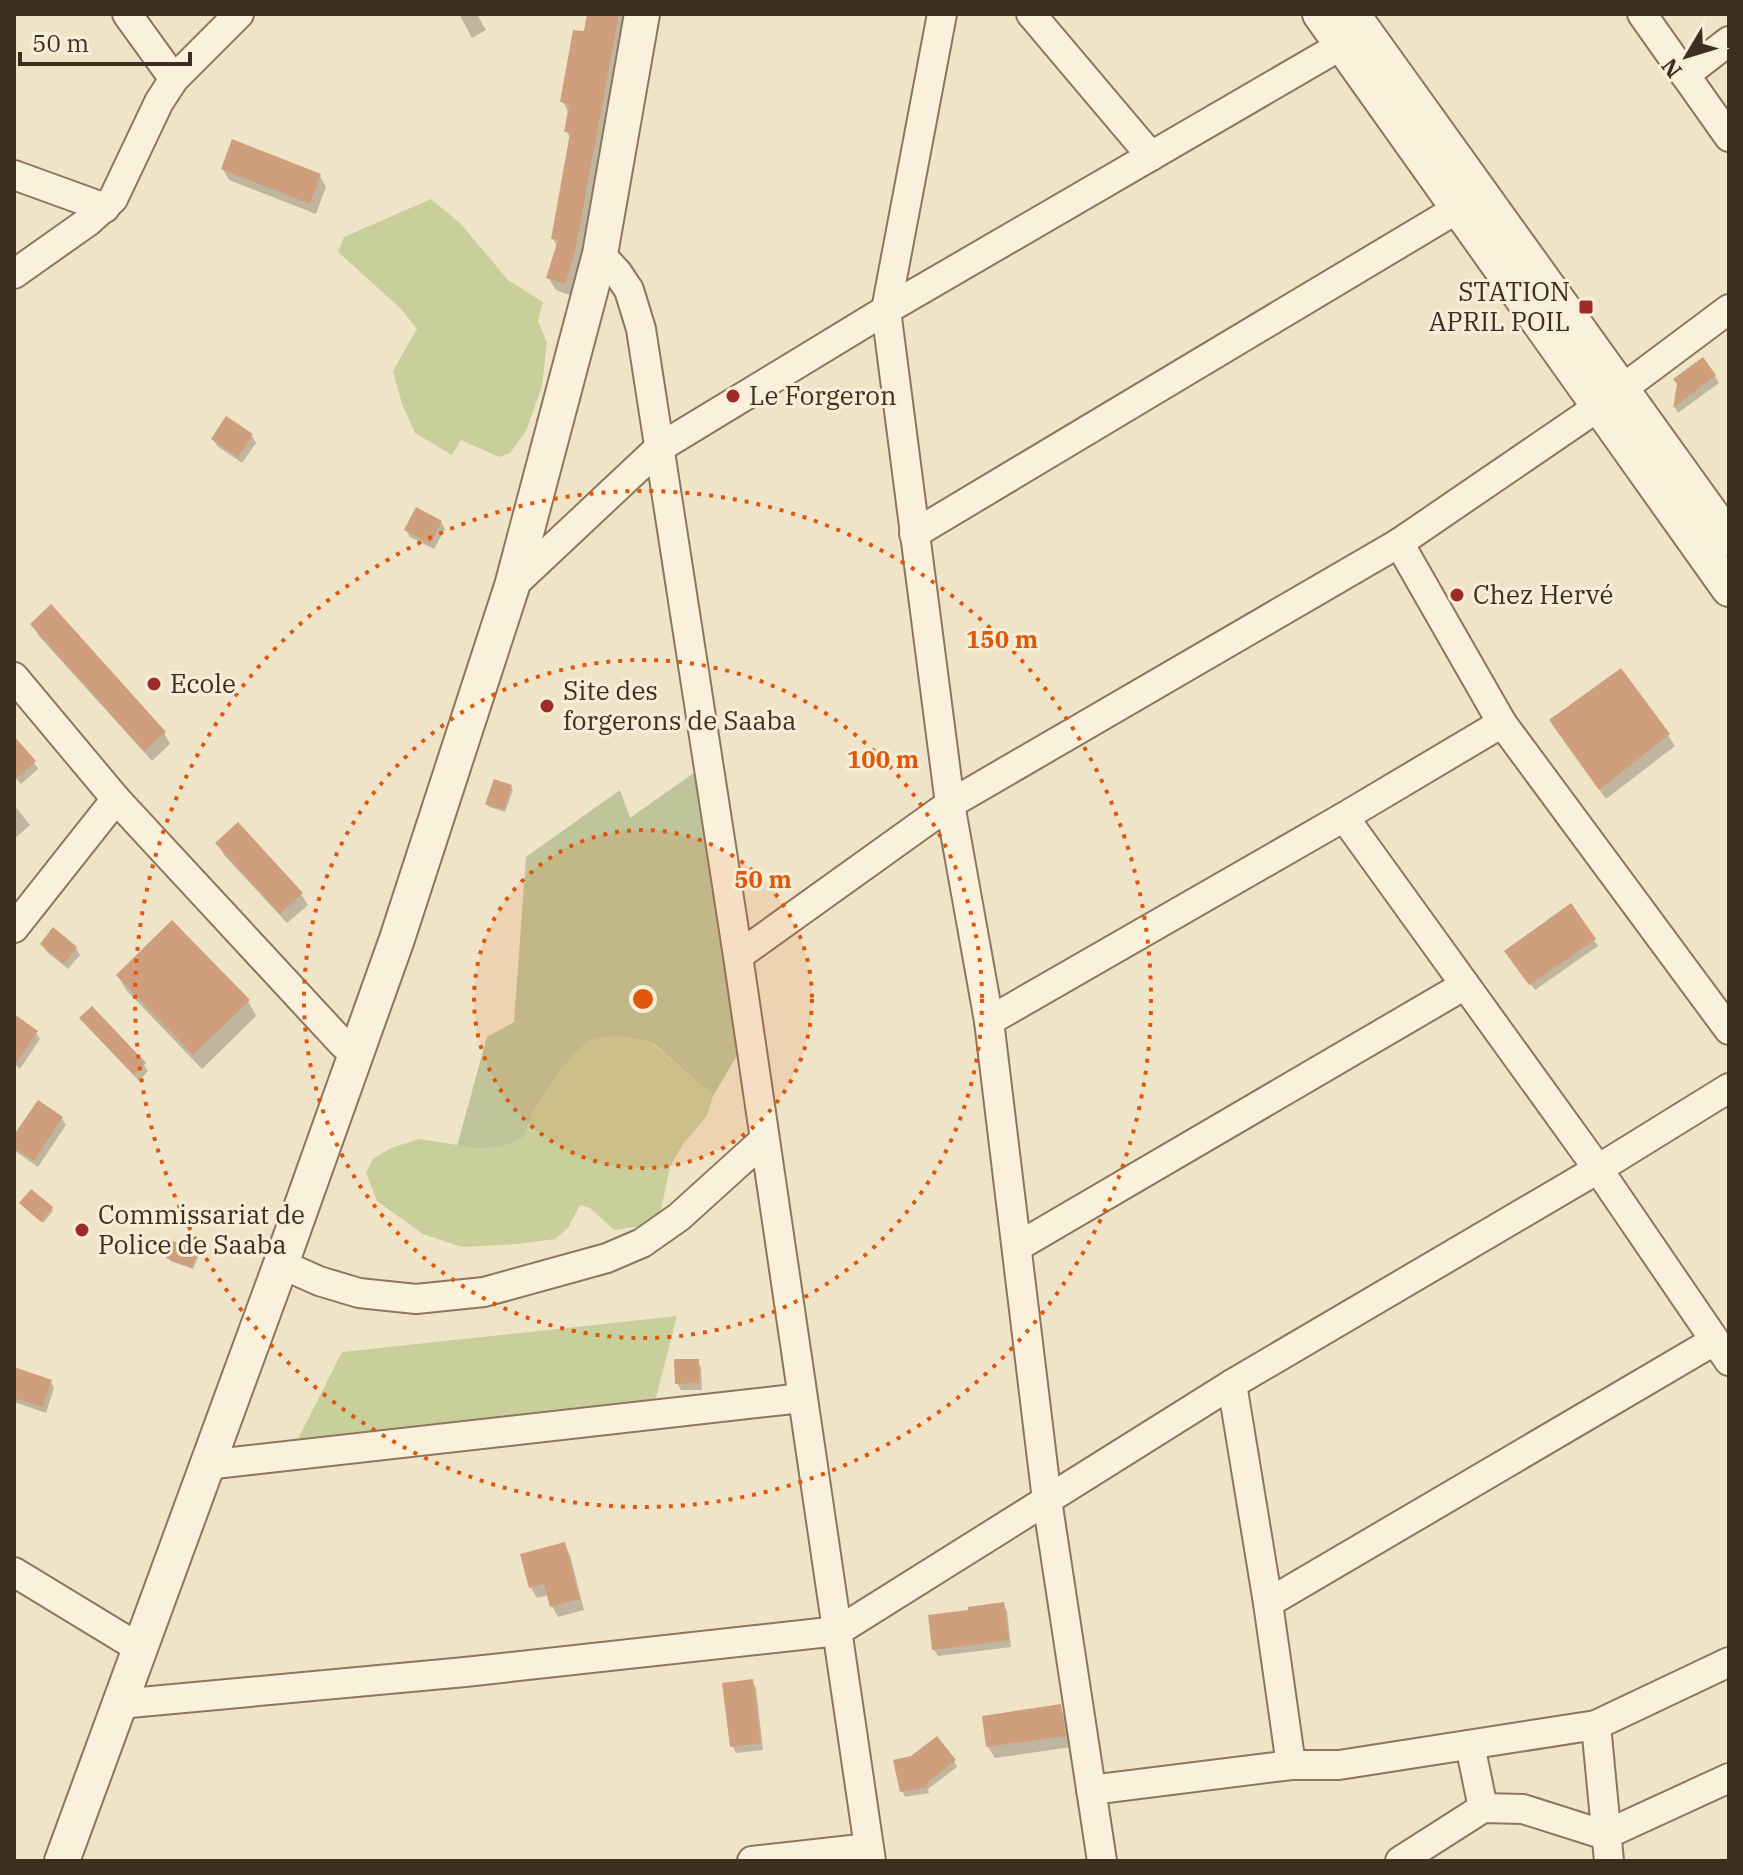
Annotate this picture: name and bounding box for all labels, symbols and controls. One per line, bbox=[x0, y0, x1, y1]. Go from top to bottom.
scale bar bbox=[20, 16, 190, 66]
north arrow bbox=[1647, 16, 1727, 96]
text: 50 m bbox=[32, 27, 89, 59]
text: N bbox=[1654, 53, 1688, 84]
place label: STATION APRIL POIL bbox=[1429, 274, 1570, 338]
marker: STATION APRIL POIL bbox=[1577, 298, 1595, 316]
place label: Le Forgeron bbox=[749, 378, 897, 412]
marker: Le Forgeron bbox=[724, 387, 742, 405]
place label: Chez Hervé bbox=[1473, 577, 1613, 611]
marker: Chez Hervé bbox=[1448, 586, 1466, 604]
text: 150 m bbox=[966, 623, 1038, 655]
place label: Ecole bbox=[170, 666, 236, 700]
place label: Site des forgerons de Saaba bbox=[563, 673, 797, 737]
marker: Ecole bbox=[145, 675, 163, 693]
marker: Site des forgerons de Saaba bbox=[538, 697, 556, 715]
text: 100 m bbox=[847, 743, 919, 775]
text: 50 m bbox=[734, 863, 792, 895]
centre of rings bbox=[629, 985, 657, 1013]
place label: Commissariat de Police de Saaba bbox=[98, 1197, 305, 1261]
marker: Commissariat de Police de Saaba bbox=[73, 1221, 91, 1239]

